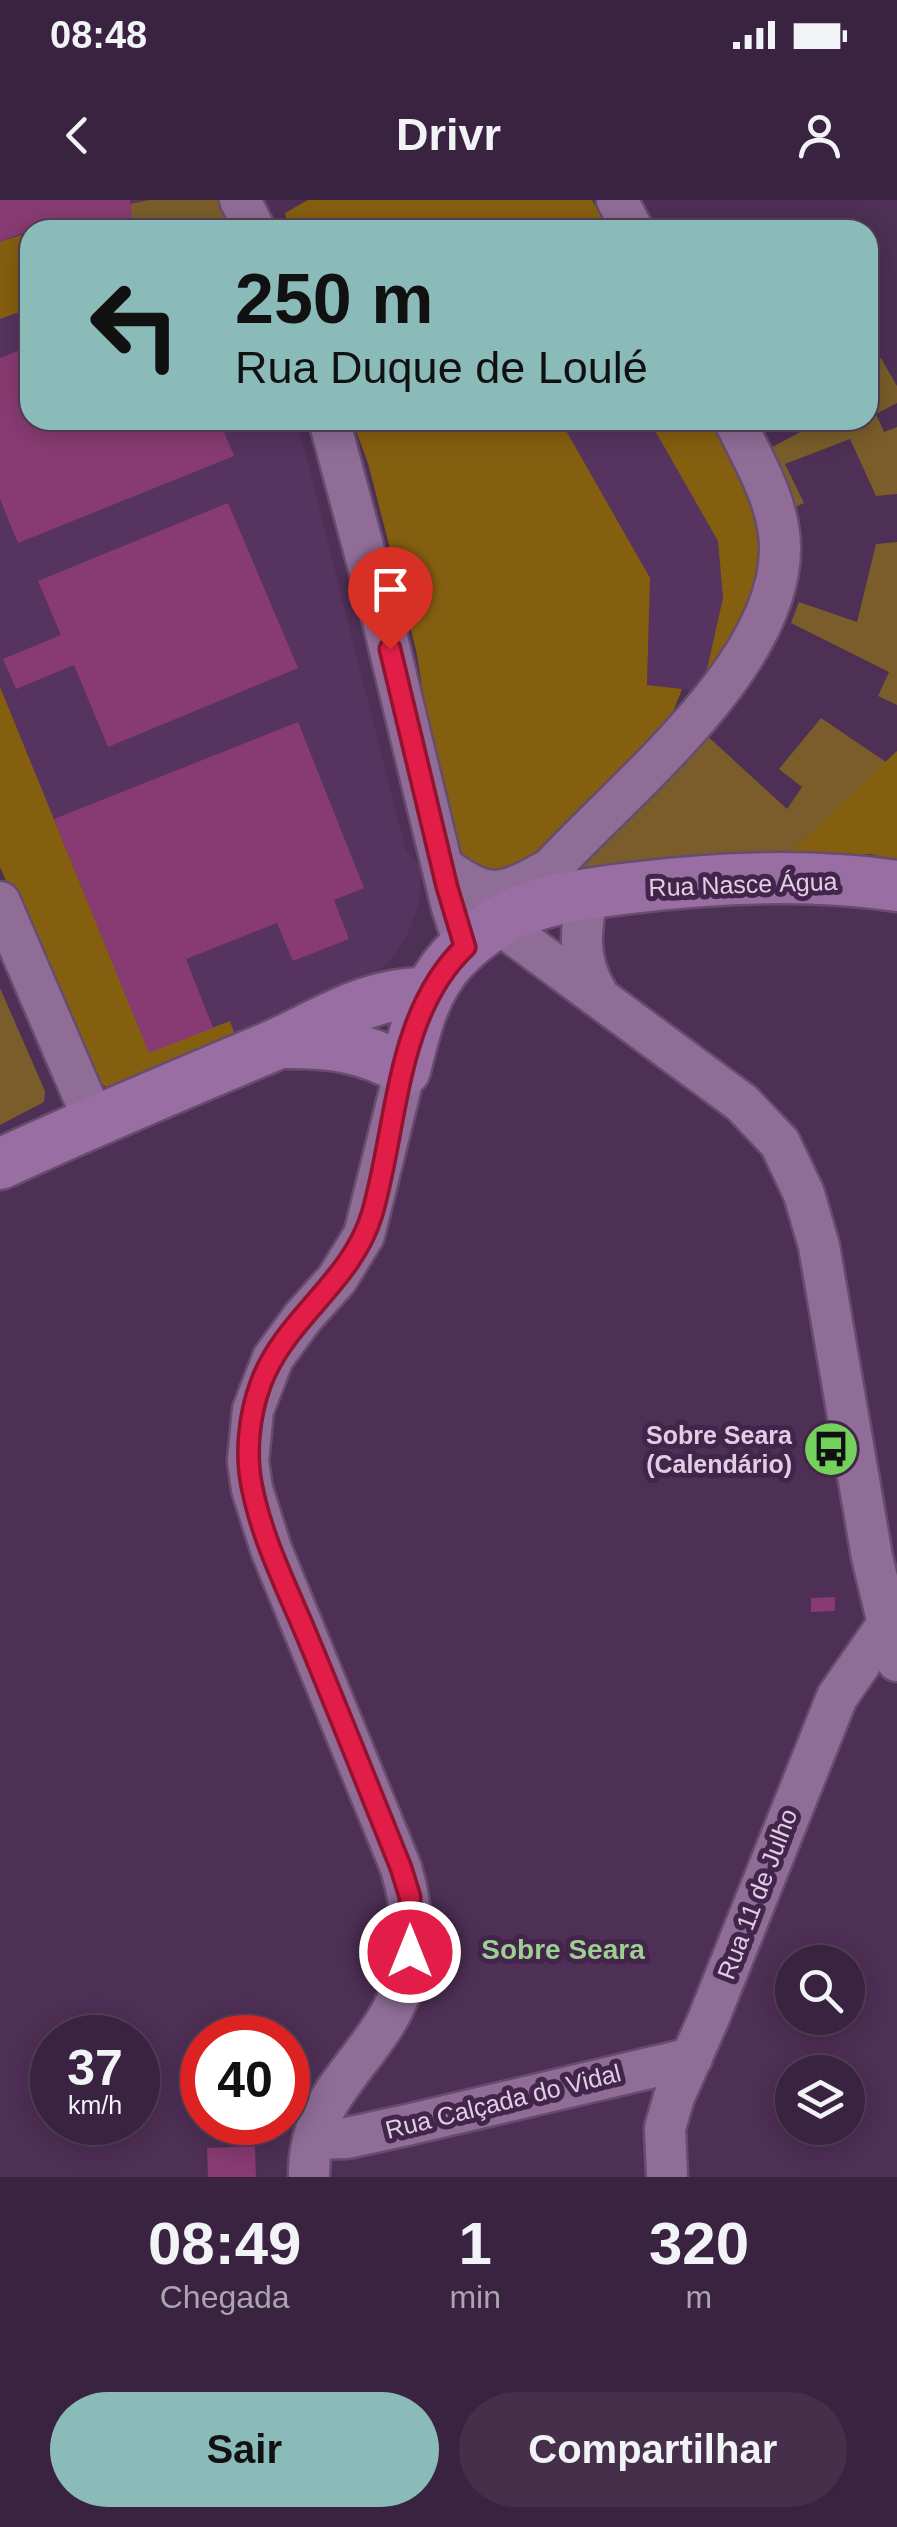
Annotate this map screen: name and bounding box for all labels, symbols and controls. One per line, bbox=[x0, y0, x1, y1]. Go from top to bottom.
text: 08:48 bbox=[50, 14, 147, 56]
icon: back bbox=[50, 108, 105, 163]
icon: person bbox=[792, 108, 847, 163]
text: Drivr bbox=[396, 109, 501, 160]
icon: left bbox=[70, 260, 200, 390]
text: 250 m bbox=[235, 260, 433, 338]
text: Rua Duque de Loulé bbox=[235, 342, 648, 393]
pin bbox=[348, 547, 433, 650]
icon: arrive bbox=[363, 562, 418, 617]
street label: Rua Nasce Água bbox=[648, 867, 838, 901]
bus stop icon: Sobre Seara (Calendário) bbox=[801, 1419, 861, 1479]
place label: Sobre Seara (Calendário) bbox=[646, 1421, 793, 1478]
street label: Rua 11 de Julho bbox=[712, 1805, 802, 1983]
position arrow bbox=[358, 1900, 462, 2004]
district label: Sobre Seara bbox=[481, 1934, 645, 1965]
map controls bbox=[775, 1945, 865, 2145]
button: search bbox=[775, 1945, 865, 2035]
speed limit sign: 40 bbox=[180, 2015, 310, 2145]
text: 37 bbox=[67, 2040, 123, 2096]
button: layers bbox=[775, 2055, 865, 2145]
street label: Rua Calçada do Vidal bbox=[383, 2058, 623, 2144]
text: km/h bbox=[68, 2091, 122, 2119]
text: 08:49 bbox=[148, 2210, 301, 2277]
text: 1 bbox=[458, 2210, 492, 2277]
text: 320 bbox=[649, 2210, 749, 2277]
text: Chegada bbox=[160, 2279, 290, 2315]
text: min bbox=[449, 2279, 501, 2315]
text: m bbox=[686, 2279, 712, 2315]
button: Sair bbox=[50, 2392, 439, 2507]
button: Compartilhar bbox=[459, 2392, 847, 2507]

